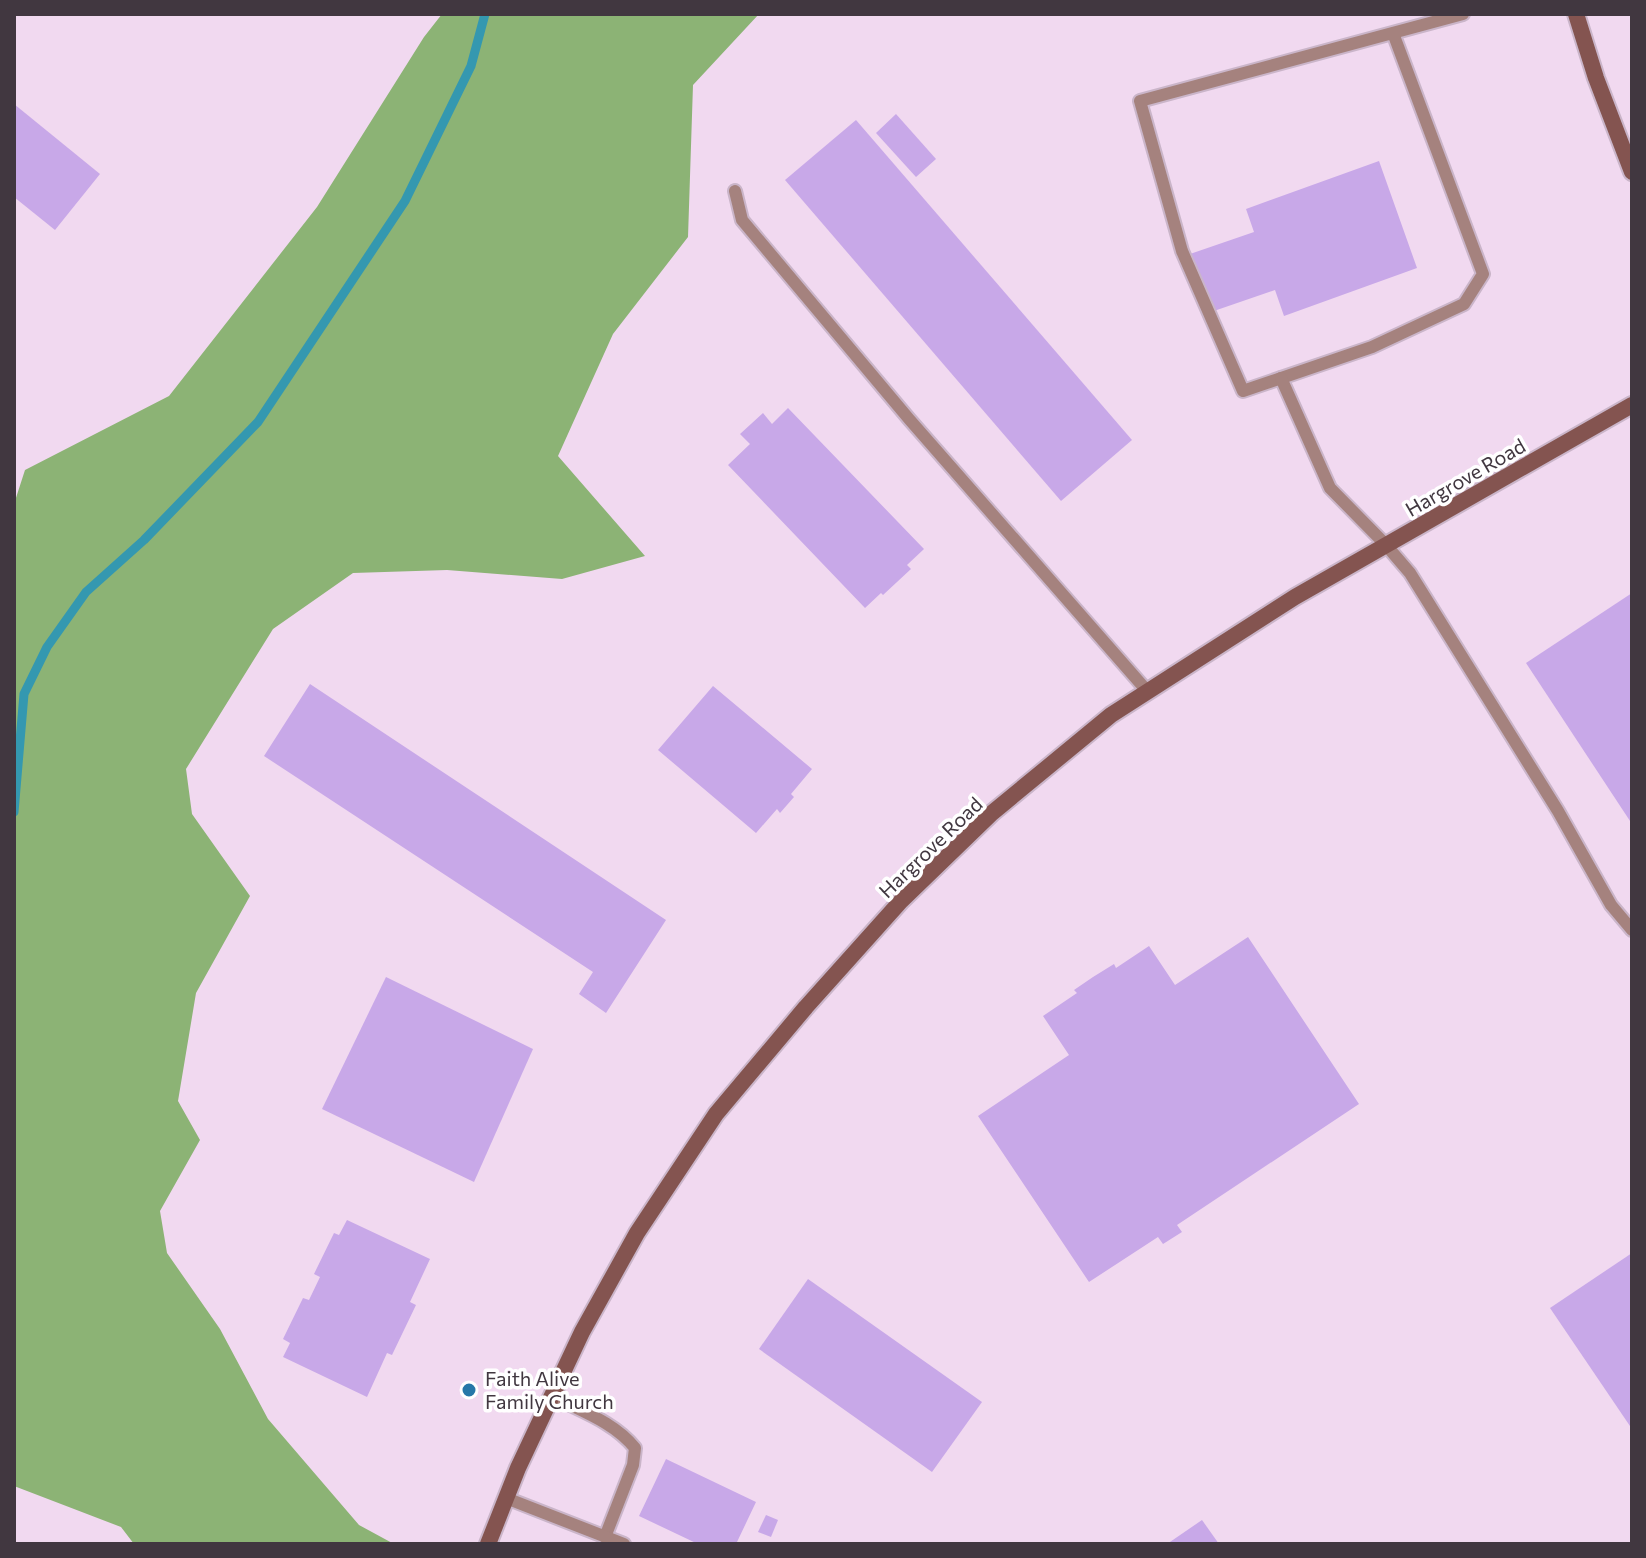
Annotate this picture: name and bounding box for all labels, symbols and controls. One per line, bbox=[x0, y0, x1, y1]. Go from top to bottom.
street label: Hargrove Road bbox=[1401, 433, 1529, 521]
street label: Hargrove Road bbox=[873, 792, 987, 902]
place label: Faith Alive Family Church bbox=[485, 1366, 614, 1413]
marker: Faith Alive Family Church bbox=[460, 1381, 478, 1399]

